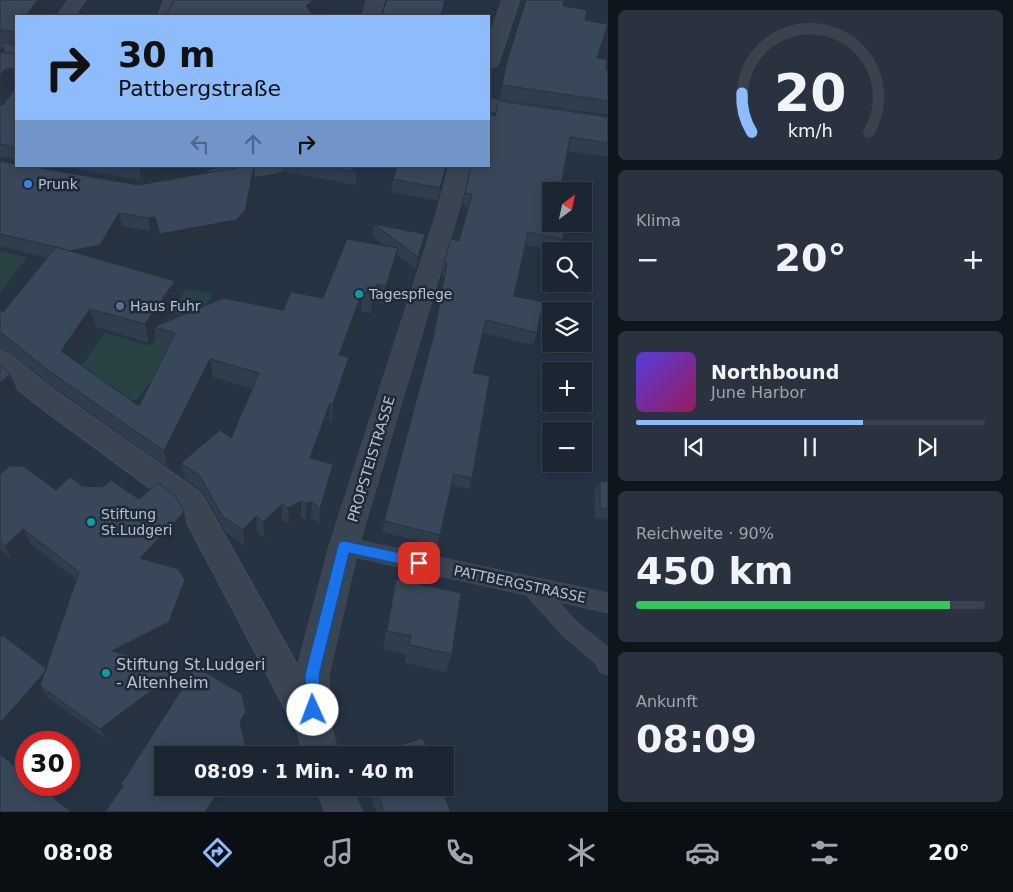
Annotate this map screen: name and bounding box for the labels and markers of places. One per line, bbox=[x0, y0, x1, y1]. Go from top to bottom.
place label: Prunk bbox=[38, 176, 79, 192]
marker: Prunk bbox=[22, 178, 34, 190]
place label: Tagespflege bbox=[368, 286, 452, 302]
marker: Tagespflege bbox=[353, 288, 365, 300]
place label: Haus Fuhr bbox=[130, 298, 201, 314]
marker: Haus Fuhr bbox=[114, 300, 126, 312]
place label: Stiftung St.Ludgeri bbox=[101, 506, 172, 538]
marker: Stiftung St.Ludgeri bbox=[85, 516, 97, 528]
pin bbox=[398, 542, 440, 584]
place label: Stiftung St.Ludgeri - Altenheim bbox=[116, 655, 266, 692]
marker: Stiftung St.Ludgeri - Altenheim bbox=[100, 667, 112, 679]

